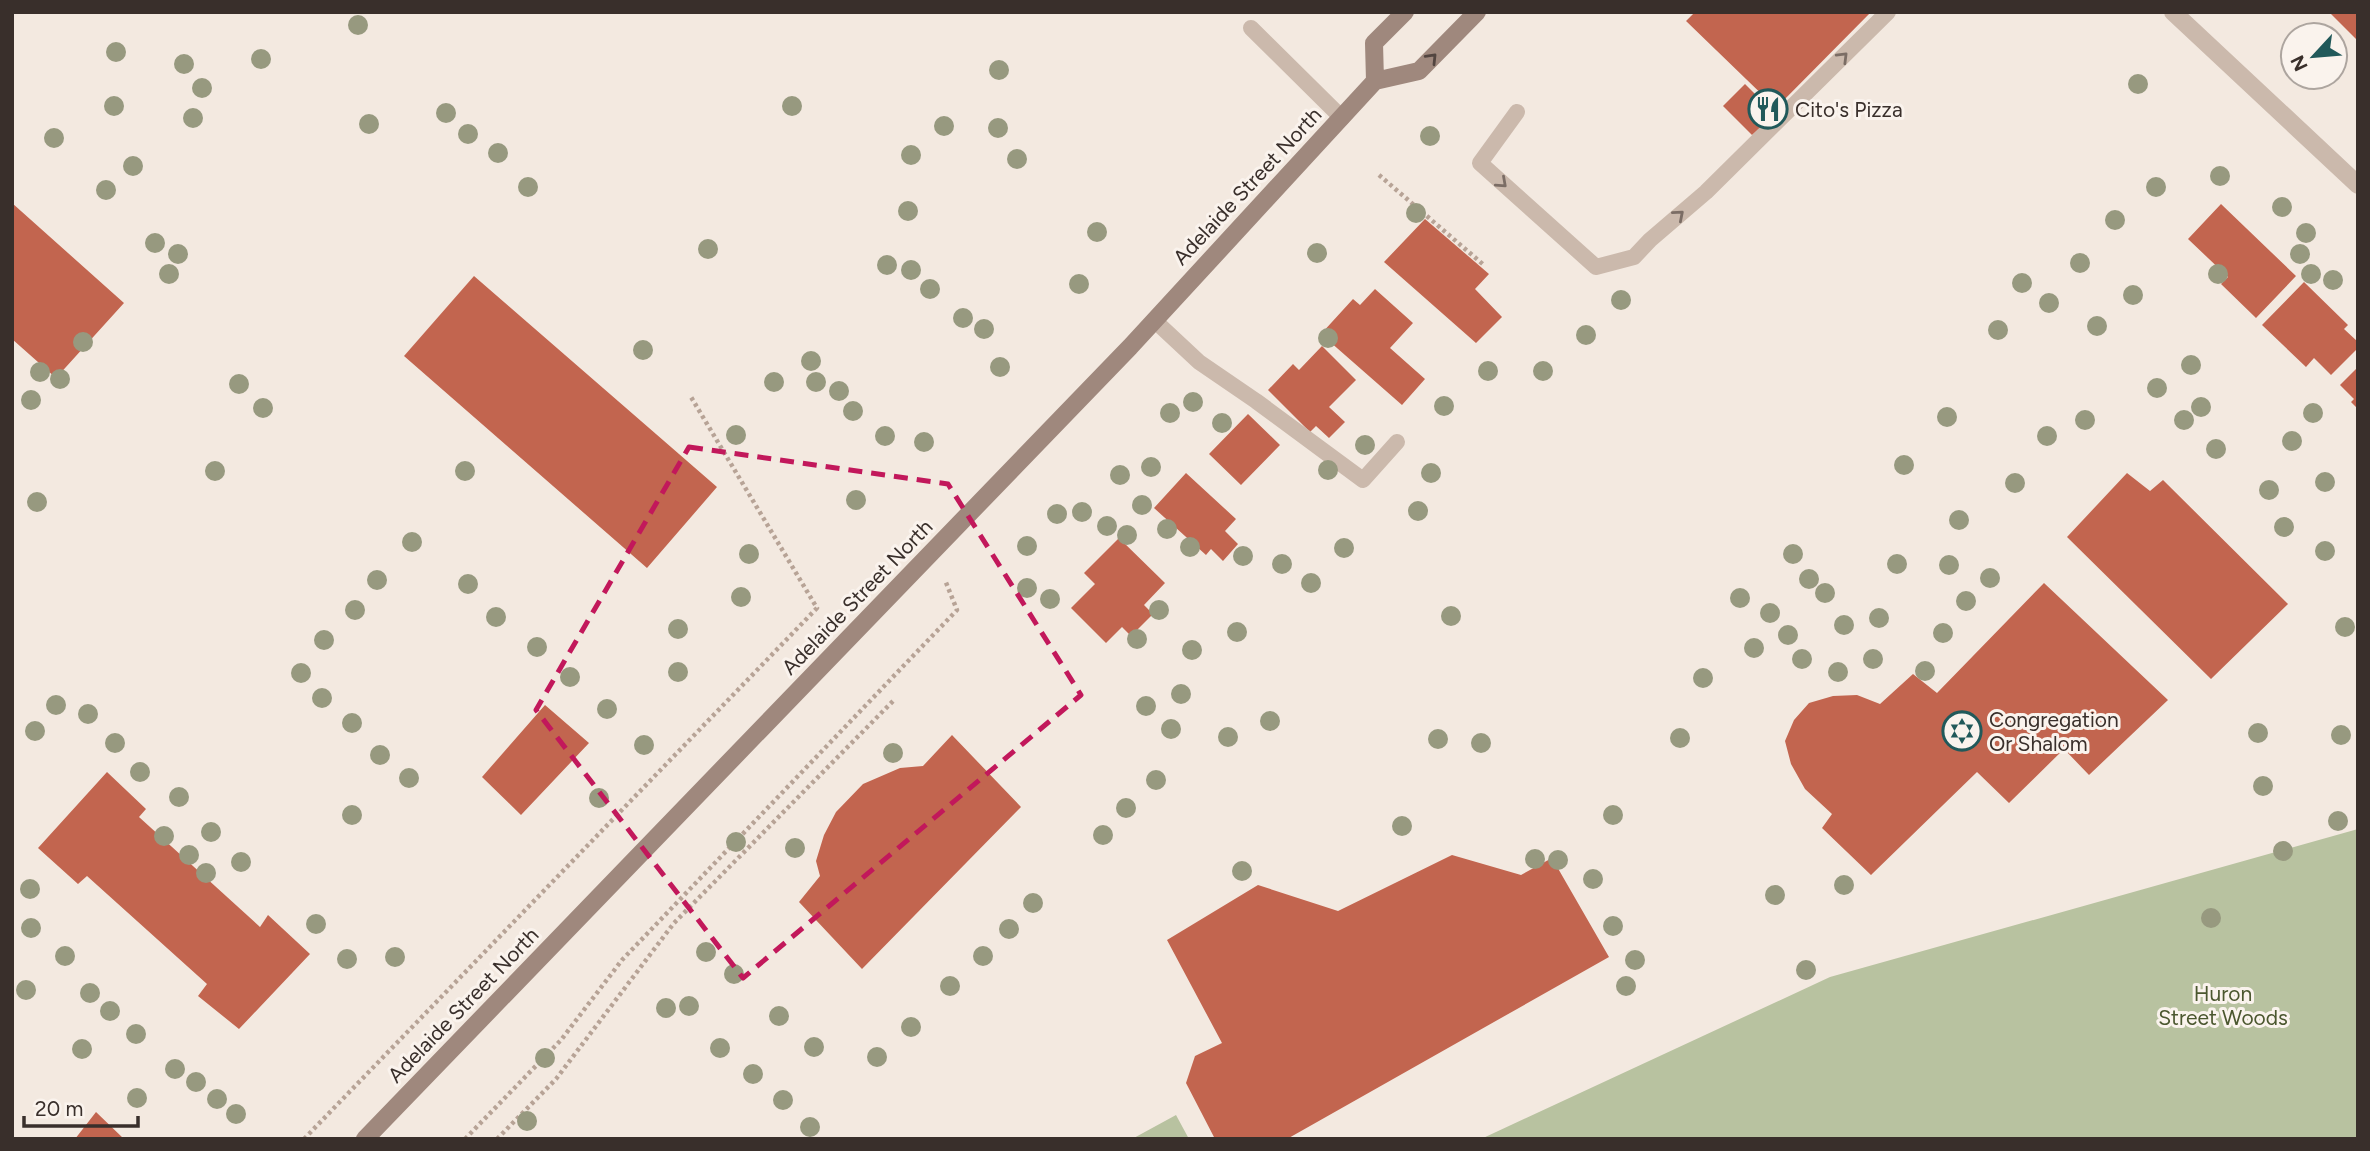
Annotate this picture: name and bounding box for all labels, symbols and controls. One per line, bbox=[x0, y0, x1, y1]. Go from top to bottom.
north arrow bbox=[2279, 21, 2349, 91]
one-way arrow bbox=[1835, 52, 1848, 65]
text: N bbox=[2286, 52, 2313, 75]
one-way arrow bbox=[1424, 53, 1437, 66]
restaurant icon: Cito's Pizza bbox=[1747, 88, 1789, 130]
place label: Cito's Pizza bbox=[1795, 97, 1903, 122]
street label: Adelaide Street North bbox=[1168, 102, 1326, 270]
one-way arrow bbox=[1494, 174, 1507, 187]
one-way arrow bbox=[1671, 211, 1684, 223]
street label: Adelaide Street North bbox=[776, 514, 938, 680]
place label: Congregation Or Shalom bbox=[1989, 707, 2119, 756]
synagogue icon: Congregation Or Shalom bbox=[1941, 710, 1983, 752]
street label: Adelaide Street North bbox=[382, 922, 544, 1088]
park label: Huron Street Woods bbox=[2158, 981, 2288, 1030]
scale bar bbox=[24, 1084, 138, 1128]
text: 20 m bbox=[35, 1096, 83, 1121]

